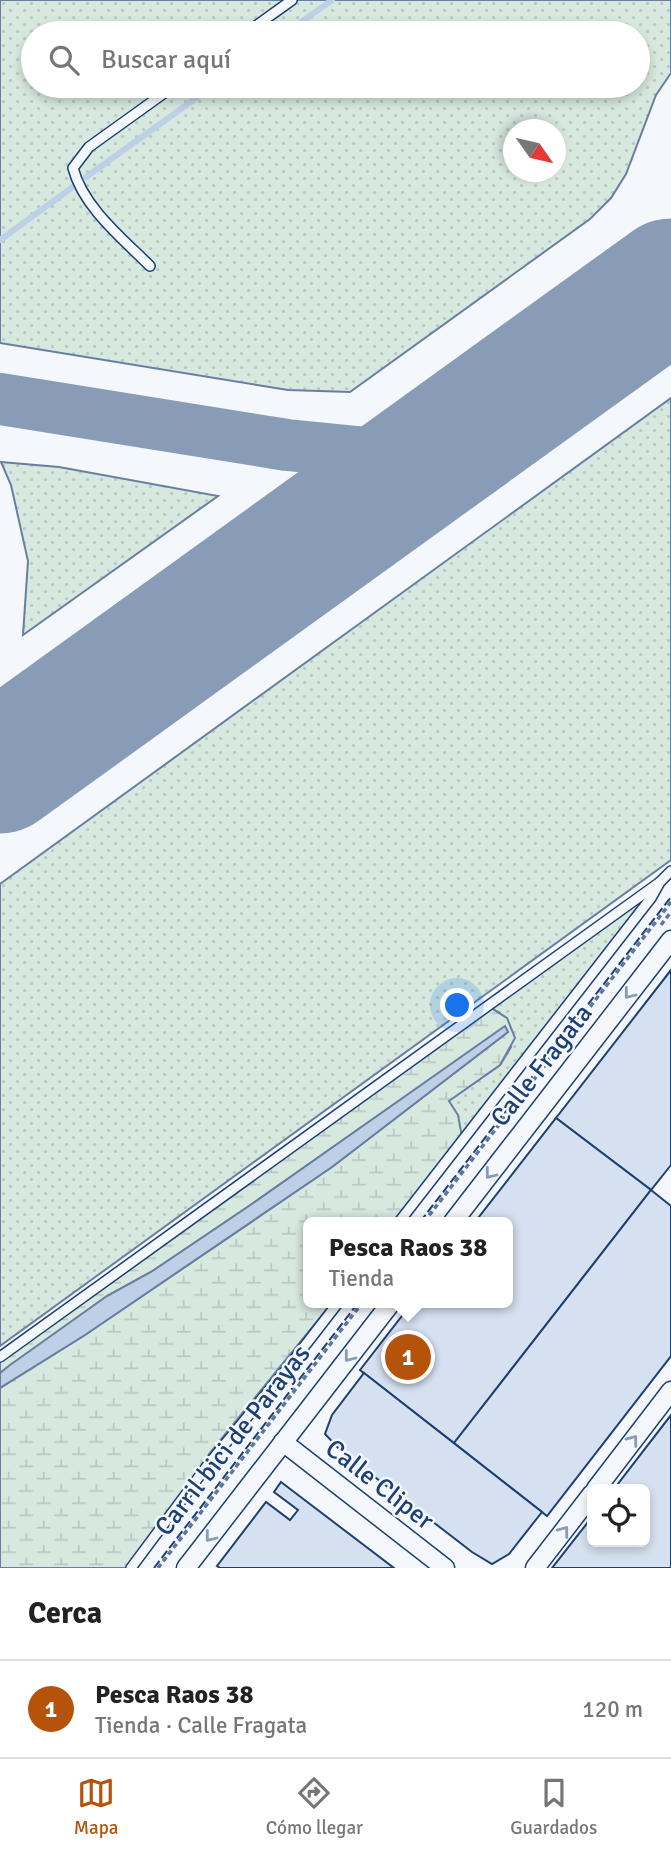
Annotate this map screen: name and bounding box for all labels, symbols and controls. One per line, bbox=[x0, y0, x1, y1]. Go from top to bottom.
search box bbox=[21, 21, 650, 98]
icon: search bbox=[45, 41, 83, 79]
text: Buscar aquí bbox=[101, 44, 231, 76]
north arrow bbox=[503, 119, 566, 182]
one-way arrow bbox=[625, 987, 638, 999]
your location bbox=[440, 988, 474, 1022]
street label: Calle Fragata bbox=[484, 998, 599, 1133]
one-way arrow bbox=[486, 1167, 499, 1179]
popup bbox=[303, 1217, 513, 1308]
text: Pesca Raos 38 bbox=[329, 1232, 487, 1264]
text: Tienda bbox=[329, 1264, 394, 1293]
pin: 1 bbox=[385, 1331, 431, 1383]
street label: Carril bici de Parayas bbox=[148, 1339, 317, 1542]
one-way arrow bbox=[345, 1349, 358, 1361]
street label: Calle Cliper bbox=[319, 1433, 440, 1537]
one-way arrow bbox=[625, 1435, 638, 1448]
map controls bbox=[587, 1484, 650, 1547]
button: locate bbox=[587, 1484, 650, 1547]
one-way arrow bbox=[555, 1526, 568, 1539]
one-way arrow bbox=[206, 1529, 219, 1541]
text: Cerca bbox=[28, 1595, 102, 1632]
text: Pesca Raos 38 bbox=[95, 1679, 253, 1711]
text: 1 bbox=[45, 1695, 57, 1724]
text: 120 m bbox=[582, 1695, 643, 1724]
text: Tienda · Calle Fragata bbox=[95, 1711, 307, 1740]
tab: Mapa bbox=[74, 1774, 118, 1840]
tab: Cómo llegar bbox=[266, 1774, 363, 1840]
tab: Guardados bbox=[510, 1774, 597, 1840]

